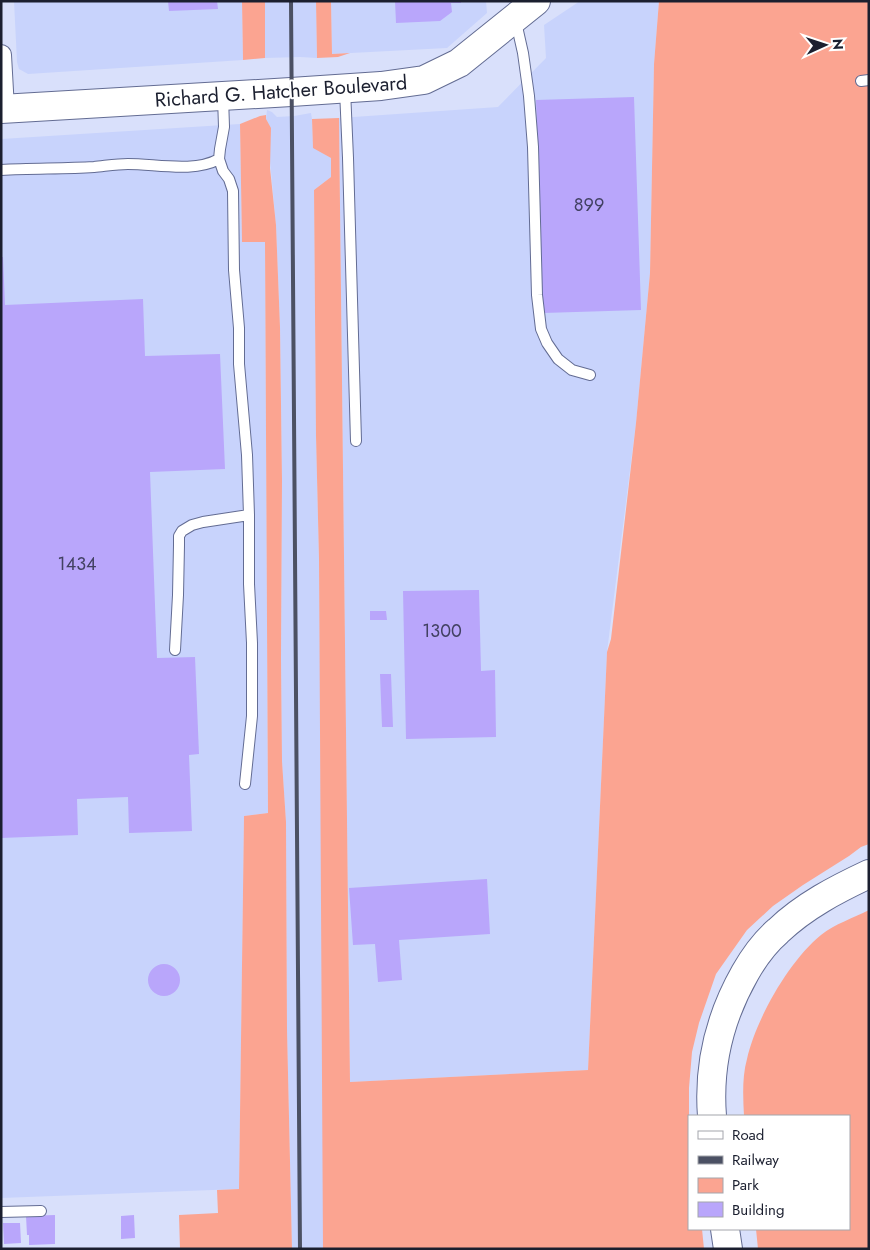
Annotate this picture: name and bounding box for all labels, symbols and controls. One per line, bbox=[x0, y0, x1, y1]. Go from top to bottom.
north arrow bbox=[800, 20, 850, 70]
text: N bbox=[828, 38, 848, 50]
street label: Richard G. Hatcher Boulevard bbox=[154, 68, 408, 115]
house number: 899 bbox=[574, 192, 604, 218]
house number: 1434 bbox=[58, 551, 96, 577]
house number: 1300 bbox=[422, 618, 462, 644]
legend bbox=[688, 1115, 850, 1230]
text: Road bbox=[732, 1124, 764, 1146]
text: Railway bbox=[732, 1149, 779, 1171]
text: Park bbox=[732, 1174, 759, 1196]
text: Building bbox=[732, 1199, 784, 1221]

